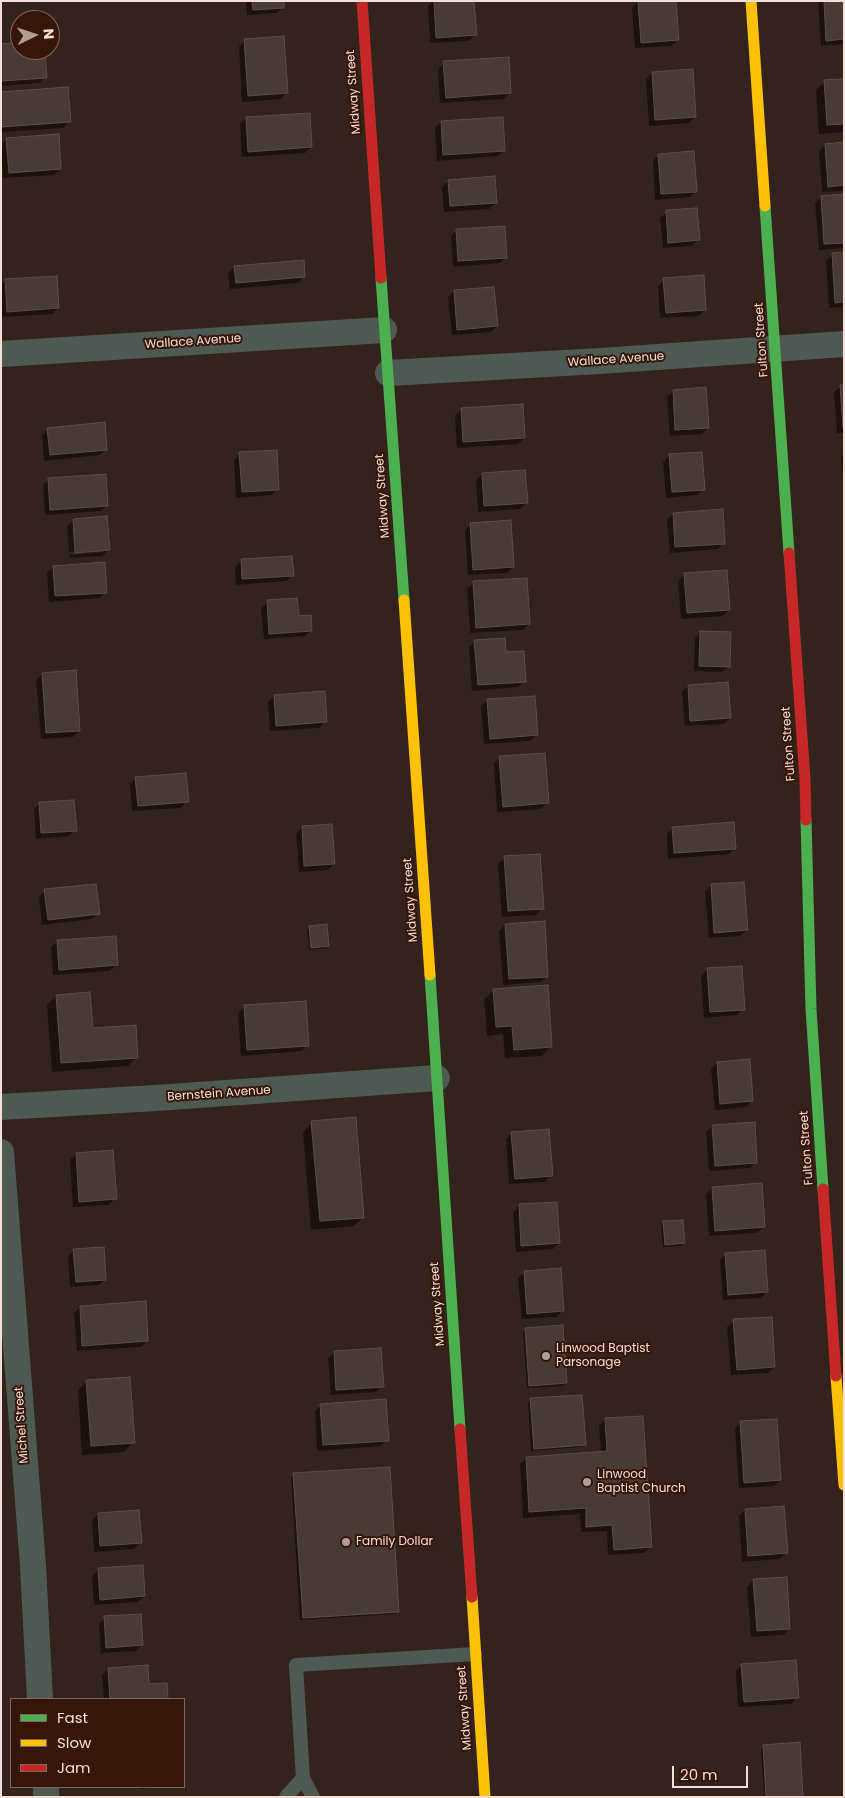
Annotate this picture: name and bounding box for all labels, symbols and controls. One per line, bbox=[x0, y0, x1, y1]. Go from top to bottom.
north arrow bbox=[10, 10, 60, 60]
text: N bbox=[39, 28, 59, 40]
street label: Midway Street bbox=[344, 49, 364, 135]
street label: Fulton Street bbox=[752, 302, 772, 378]
street label: Wallace Avenue bbox=[144, 331, 242, 353]
street label: Wallace Avenue bbox=[567, 349, 665, 371]
street label: Midway Street bbox=[373, 453, 393, 539]
street label: Fulton Street bbox=[779, 706, 799, 782]
street label: Midway Street bbox=[401, 857, 421, 943]
street label: Bernstein Avenue bbox=[167, 1083, 271, 1105]
street label: Fulton Street bbox=[797, 1110, 817, 1186]
street label: Midway Street bbox=[428, 1261, 448, 1347]
place label: Linwood Baptist Parsonage bbox=[556, 1342, 650, 1370]
marker: Linwood Baptist Parsonage bbox=[540, 1350, 552, 1362]
street label: Michel Street bbox=[12, 1386, 32, 1464]
place label: Linwood Baptist Church bbox=[597, 1468, 686, 1496]
marker: Linwood Baptist Church bbox=[581, 1476, 593, 1488]
place label: Family Dollar bbox=[356, 1535, 433, 1549]
marker: Family Dollar bbox=[340, 1536, 352, 1548]
street label: Midway Street bbox=[455, 1665, 475, 1751]
legend bbox=[10, 1698, 185, 1788]
text: Fast bbox=[57, 1707, 88, 1728]
text: Slow bbox=[57, 1732, 91, 1753]
scale bar bbox=[675, 1756, 751, 1788]
text: Jam bbox=[57, 1757, 91, 1778]
text: 20 m bbox=[680, 1764, 718, 1785]

